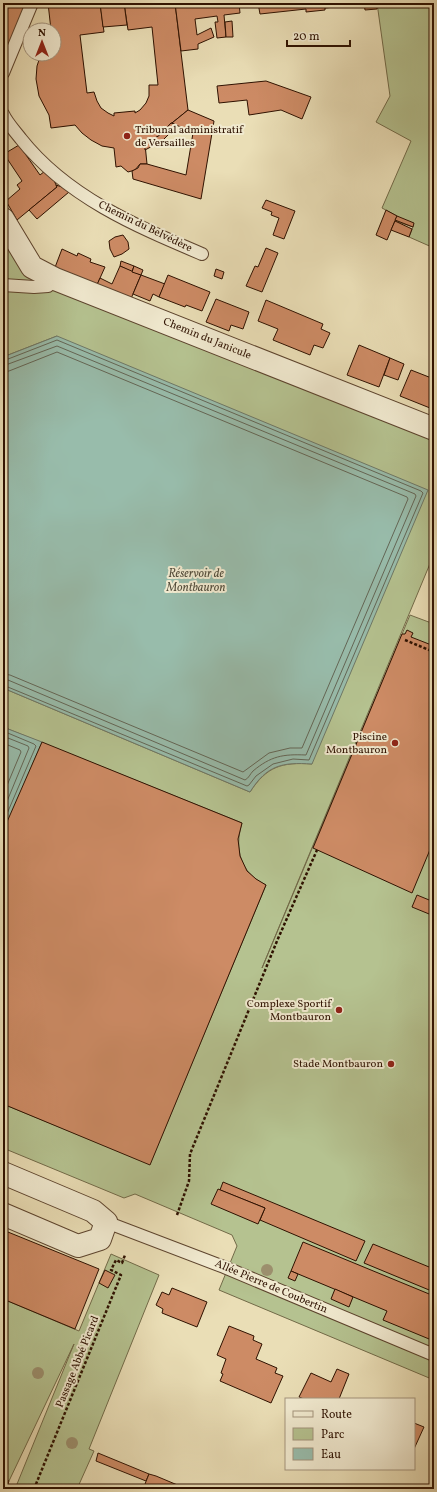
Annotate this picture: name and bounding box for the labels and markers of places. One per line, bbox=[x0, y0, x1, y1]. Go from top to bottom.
place label: Tribunal administratif de Versailles bbox=[135, 123, 244, 151]
marker: Tribunal administratif de Versailles bbox=[122, 131, 132, 141]
place label: Piscine Montbauron bbox=[326, 730, 387, 758]
marker: Piscine Montbauron bbox=[390, 738, 400, 748]
place label: Complexe Sportif Montbauron bbox=[247, 997, 332, 1025]
marker: Complexe Sportif Montbauron bbox=[334, 1005, 344, 1015]
place label: Stade Montbauron bbox=[293, 1057, 383, 1072]
marker: Stade Montbauron bbox=[386, 1059, 396, 1069]

